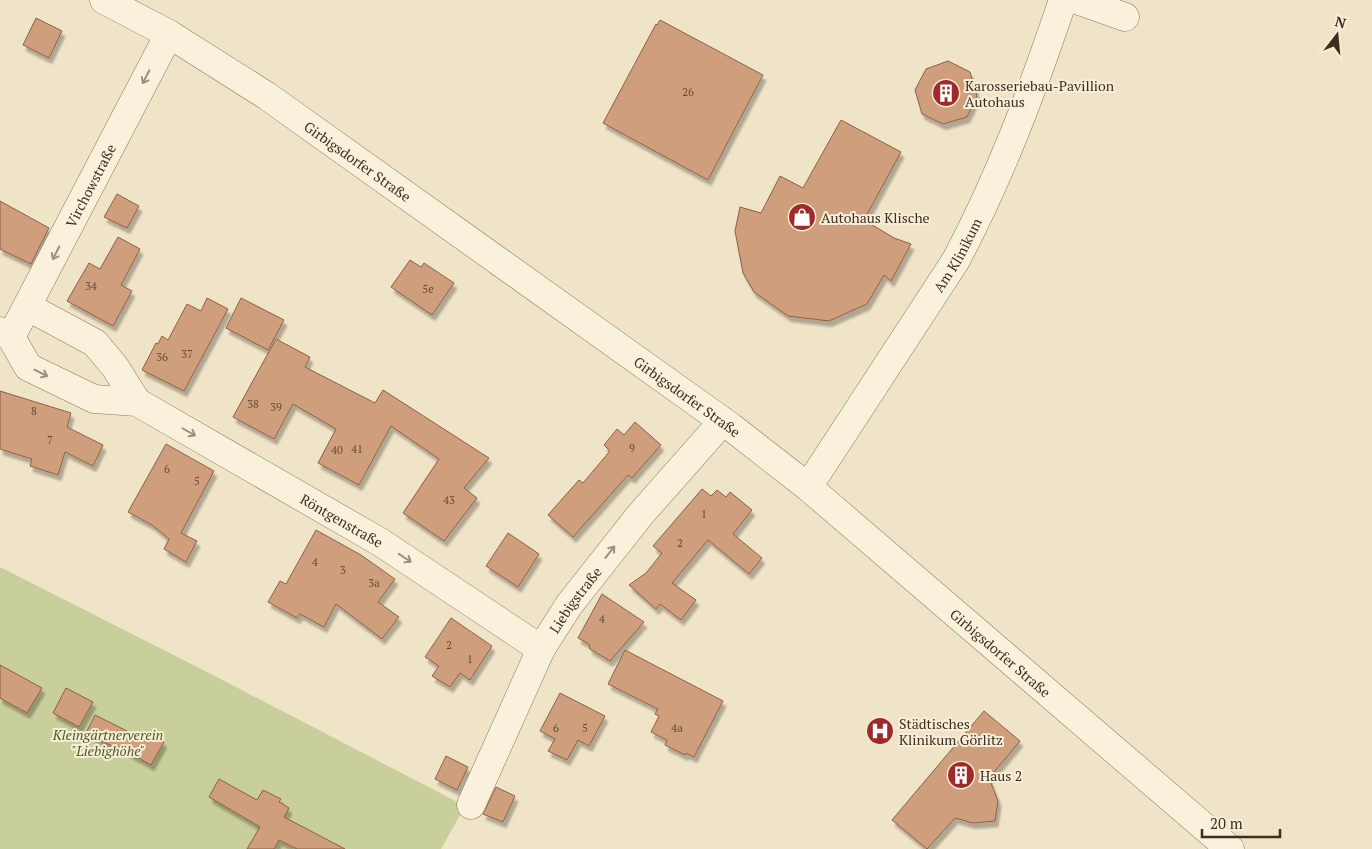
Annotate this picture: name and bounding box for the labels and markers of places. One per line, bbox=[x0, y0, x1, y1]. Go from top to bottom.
place label: Karosseriebau-Pavillion Autohaus bbox=[965, 76, 1115, 111]
building icon: Karosseriebau-Pavillion Autohaus bbox=[931, 78, 961, 108]
shop icon: Autohaus Klische bbox=[787, 202, 817, 232]
place label: Autohaus Klische bbox=[821, 208, 930, 227]
place label: Städtisches Klinikum Görlitz bbox=[899, 714, 1003, 749]
hospital icon: Städtisches Klinikum Görlitz bbox=[865, 716, 895, 746]
building icon: Haus 2 bbox=[946, 760, 976, 790]
place label: Haus 2 bbox=[980, 766, 1022, 785]

